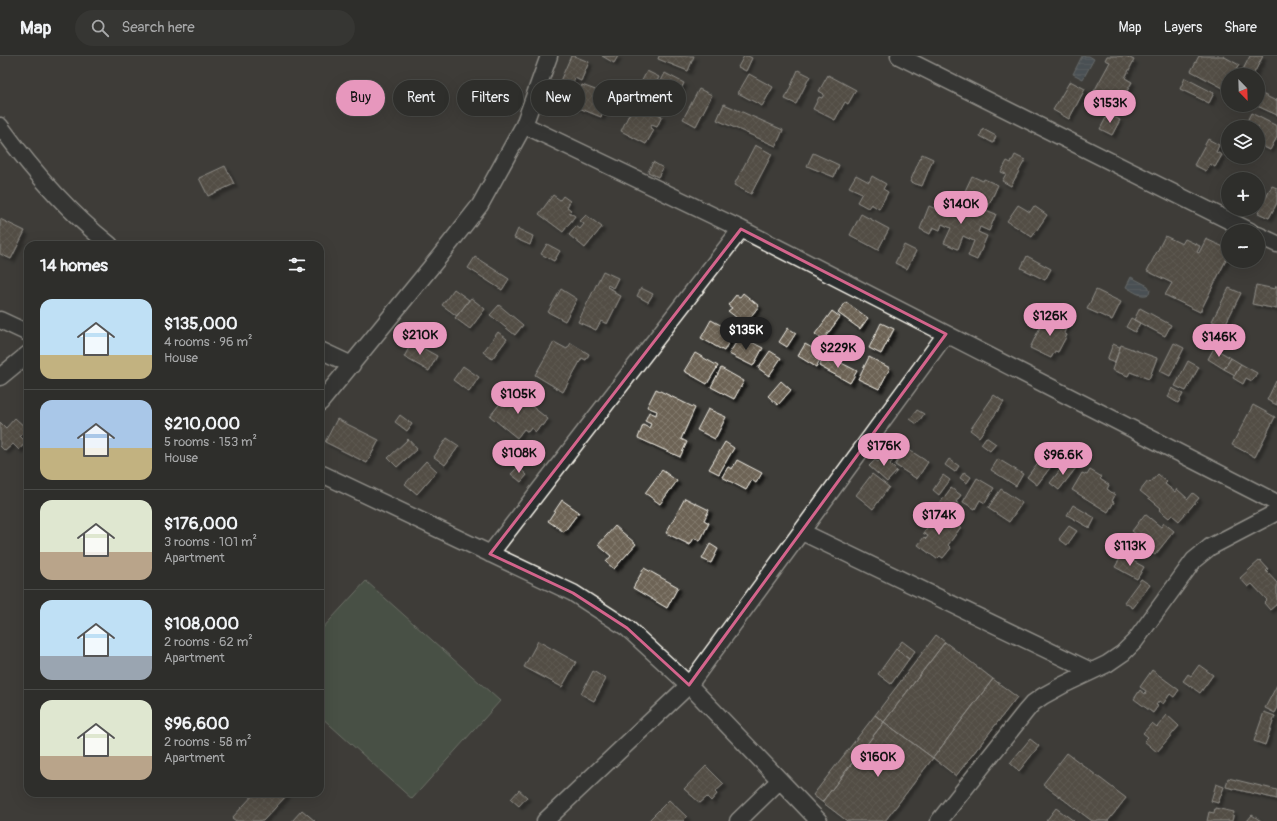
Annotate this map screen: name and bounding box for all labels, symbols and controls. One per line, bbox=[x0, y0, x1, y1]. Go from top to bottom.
search box bbox=[75, 10, 355, 46]
text: Map bbox=[20, 16, 51, 40]
icon: search bbox=[89, 17, 111, 39]
text: Search here bbox=[121, 18, 195, 37]
text: Map bbox=[1119, 19, 1142, 36]
text: Layers bbox=[1164, 19, 1202, 36]
text: Share bbox=[1224, 19, 1257, 36]
north arrow bbox=[1221, 68, 1265, 112]
map controls bbox=[1221, 68, 1265, 268]
chip: Buy bbox=[336, 80, 385, 116]
chip: Rent bbox=[393, 80, 449, 116]
chip: Filters bbox=[457, 80, 523, 116]
chip: New bbox=[531, 80, 585, 116]
chip: Apartment bbox=[593, 80, 686, 116]
pin: $153K bbox=[1082, 90, 1138, 124]
text: $153K bbox=[1093, 95, 1127, 111]
button: layers bbox=[1221, 120, 1265, 164]
button: + bbox=[1221, 172, 1265, 216]
pin: $140K bbox=[933, 191, 989, 225]
text: $140K bbox=[943, 196, 979, 212]
button: − bbox=[1221, 224, 1265, 268]
icon: filters bbox=[286, 254, 308, 276]
text: 14 homes bbox=[40, 255, 108, 276]
pin: $126K bbox=[1022, 303, 1078, 337]
text: $126K bbox=[1033, 308, 1067, 324]
text: $135,000 bbox=[164, 313, 238, 334]
icon: home bbox=[72, 315, 120, 363]
pin: $135K bbox=[718, 317, 774, 351]
pin: $210K bbox=[392, 322, 448, 356]
text: $135K bbox=[729, 322, 763, 338]
pin: $146K bbox=[1191, 324, 1247, 358]
text: $210K bbox=[402, 327, 438, 343]
text: $146K bbox=[1201, 329, 1237, 345]
text: 4 rooms · 96 m² bbox=[164, 334, 252, 350]
pin: $229K bbox=[810, 335, 866, 369]
text: $229K bbox=[820, 340, 856, 356]
text: House bbox=[164, 350, 198, 366]
pin: $105K bbox=[490, 381, 546, 415]
text: $105K bbox=[500, 386, 536, 402]
text: $210,000 bbox=[164, 413, 240, 434]
icon: home bbox=[72, 416, 120, 464]
pin: $176K bbox=[856, 433, 912, 467]
text: 5 rooms · 153 m² bbox=[164, 434, 257, 450]
text: $176K bbox=[867, 438, 901, 454]
pin: $108K bbox=[491, 440, 547, 474]
pin: $96.6K bbox=[1030, 442, 1096, 476]
text: $108K bbox=[501, 445, 537, 461]
text: $96.6K bbox=[1043, 447, 1083, 463]
text: House bbox=[164, 450, 198, 466]
pin: $174K bbox=[911, 502, 967, 536]
text: $174K bbox=[922, 507, 956, 523]
text: $176,000 bbox=[164, 513, 238, 534]
icon: home bbox=[72, 516, 120, 564]
pin: $113K bbox=[1102, 533, 1158, 567]
text: 3 rooms · 101 m² bbox=[164, 534, 257, 550]
text: $113K bbox=[1114, 538, 1146, 554]
text: Apartment bbox=[164, 550, 225, 566]
text: $108,000 bbox=[164, 613, 239, 634]
icon: home bbox=[72, 616, 120, 664]
text: 2 rooms · 62 m² bbox=[164, 634, 253, 650]
text: Apartment bbox=[164, 650, 225, 666]
text: $96,600 bbox=[164, 713, 229, 734]
icon: home bbox=[72, 716, 120, 764]
text: 2 rooms · 58 m² bbox=[164, 734, 251, 750]
pin: $160K bbox=[850, 744, 906, 778]
text: $160K bbox=[860, 749, 896, 765]
text: Apartment bbox=[164, 750, 225, 766]

